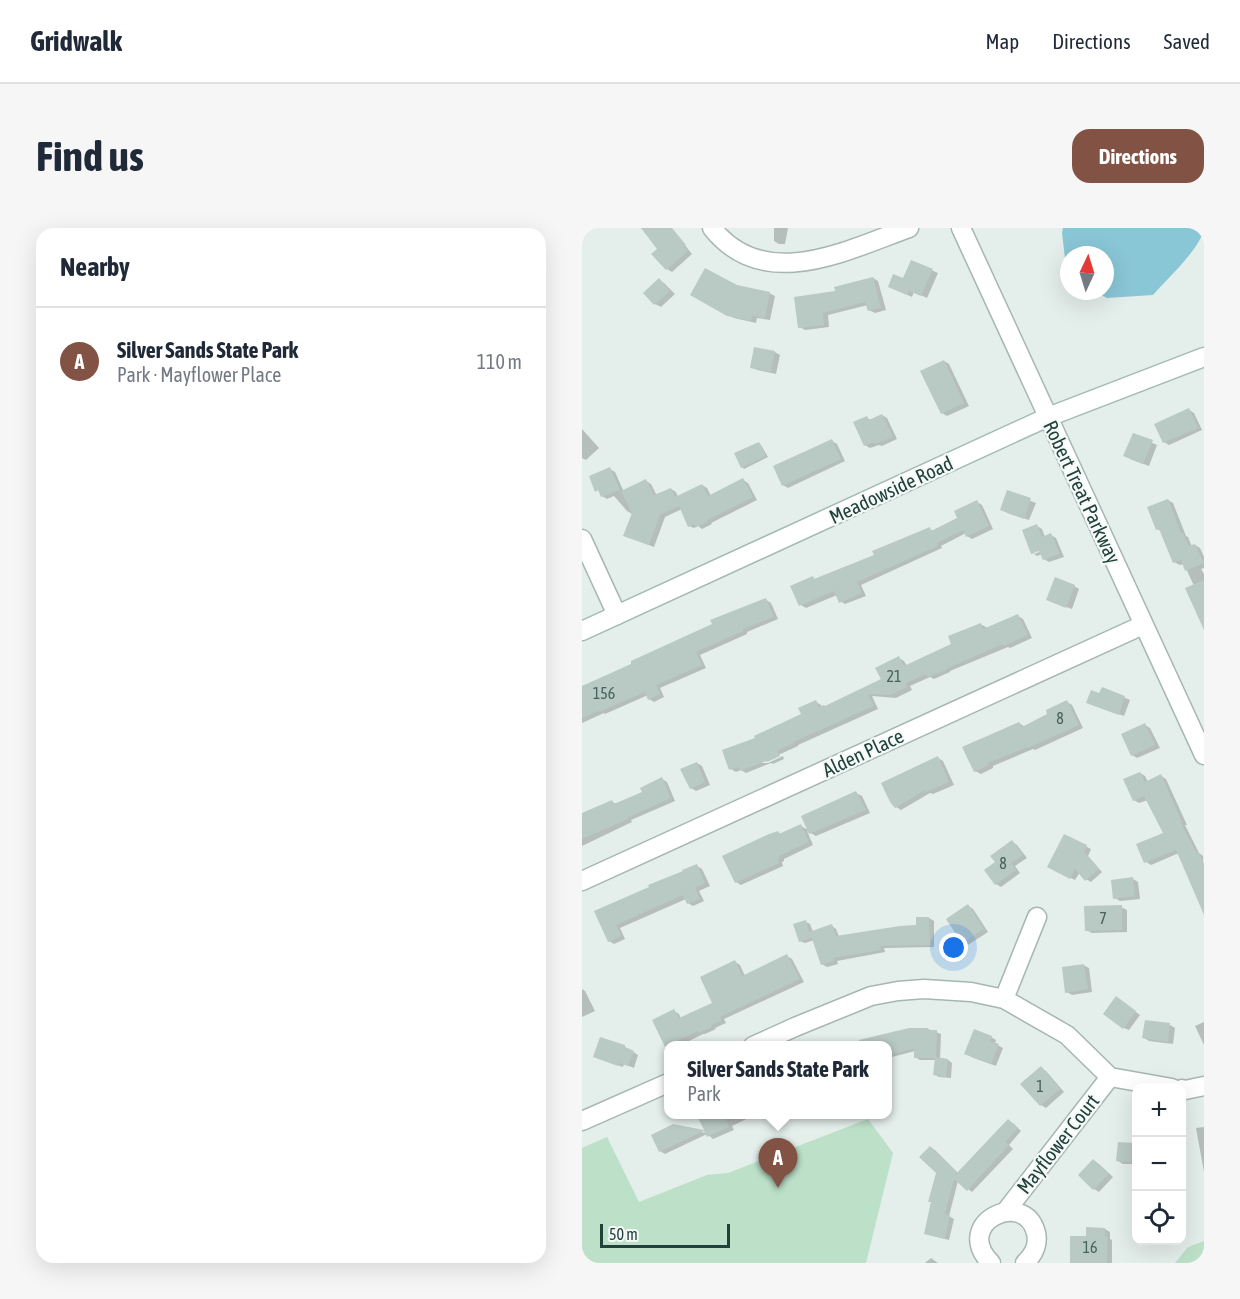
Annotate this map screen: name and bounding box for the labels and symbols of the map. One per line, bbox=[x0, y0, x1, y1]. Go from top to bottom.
north arrow bbox=[1060, 246, 1114, 300]
street label: Robert Treat Parkway bbox=[1039, 417, 1126, 567]
street label: Meadowside Road bbox=[825, 451, 956, 528]
house number: 21 bbox=[886, 667, 902, 685]
house number: 156 bbox=[593, 684, 615, 702]
house number: 8 bbox=[1056, 709, 1064, 727]
street label: Alden Place bbox=[819, 724, 907, 781]
house number: 8 bbox=[999, 854, 1007, 872]
house number: 7 bbox=[1099, 909, 1107, 927]
your location bbox=[939, 933, 968, 962]
house number: 1 bbox=[1036, 1077, 1044, 1095]
street label: Mayflower Court bbox=[1012, 1089, 1104, 1198]
pin: A bbox=[758, 1138, 798, 1188]
scale bar bbox=[600, 1221, 730, 1248]
house number: 16 bbox=[1082, 1238, 1098, 1256]

